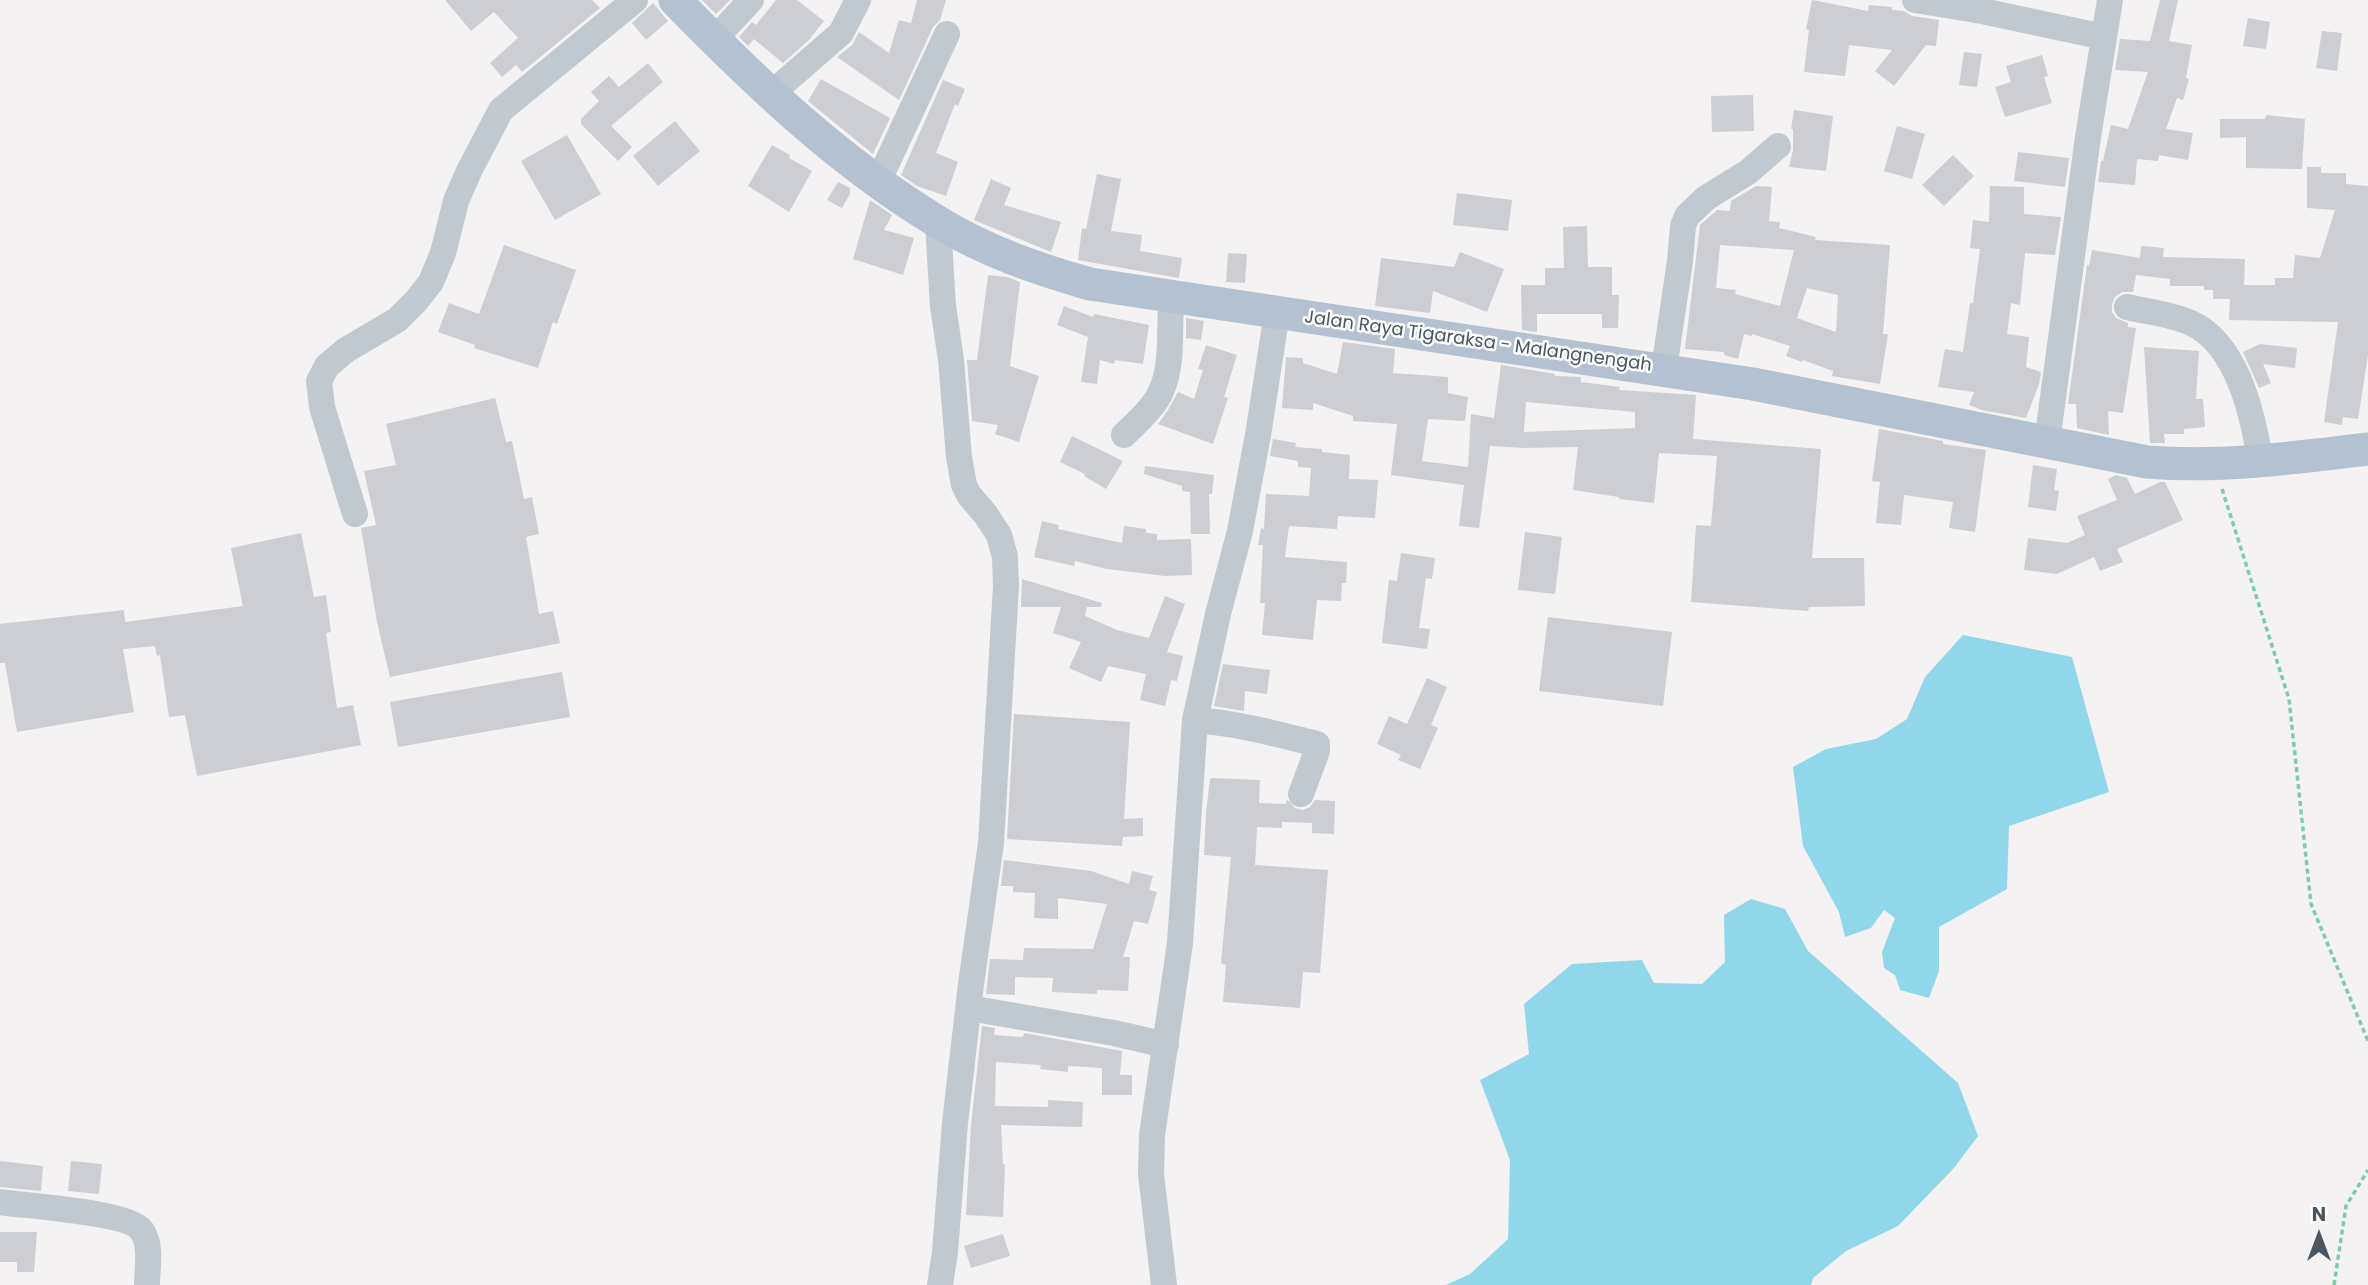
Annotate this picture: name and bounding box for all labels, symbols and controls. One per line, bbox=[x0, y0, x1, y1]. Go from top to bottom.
street label: Jalan Raya Tigaraksa - Malangnengah bbox=[1303, 307, 1653, 377]
north arrow bbox=[2284, 1201, 2354, 1271]
text: N bbox=[2312, 1201, 2326, 1228]

